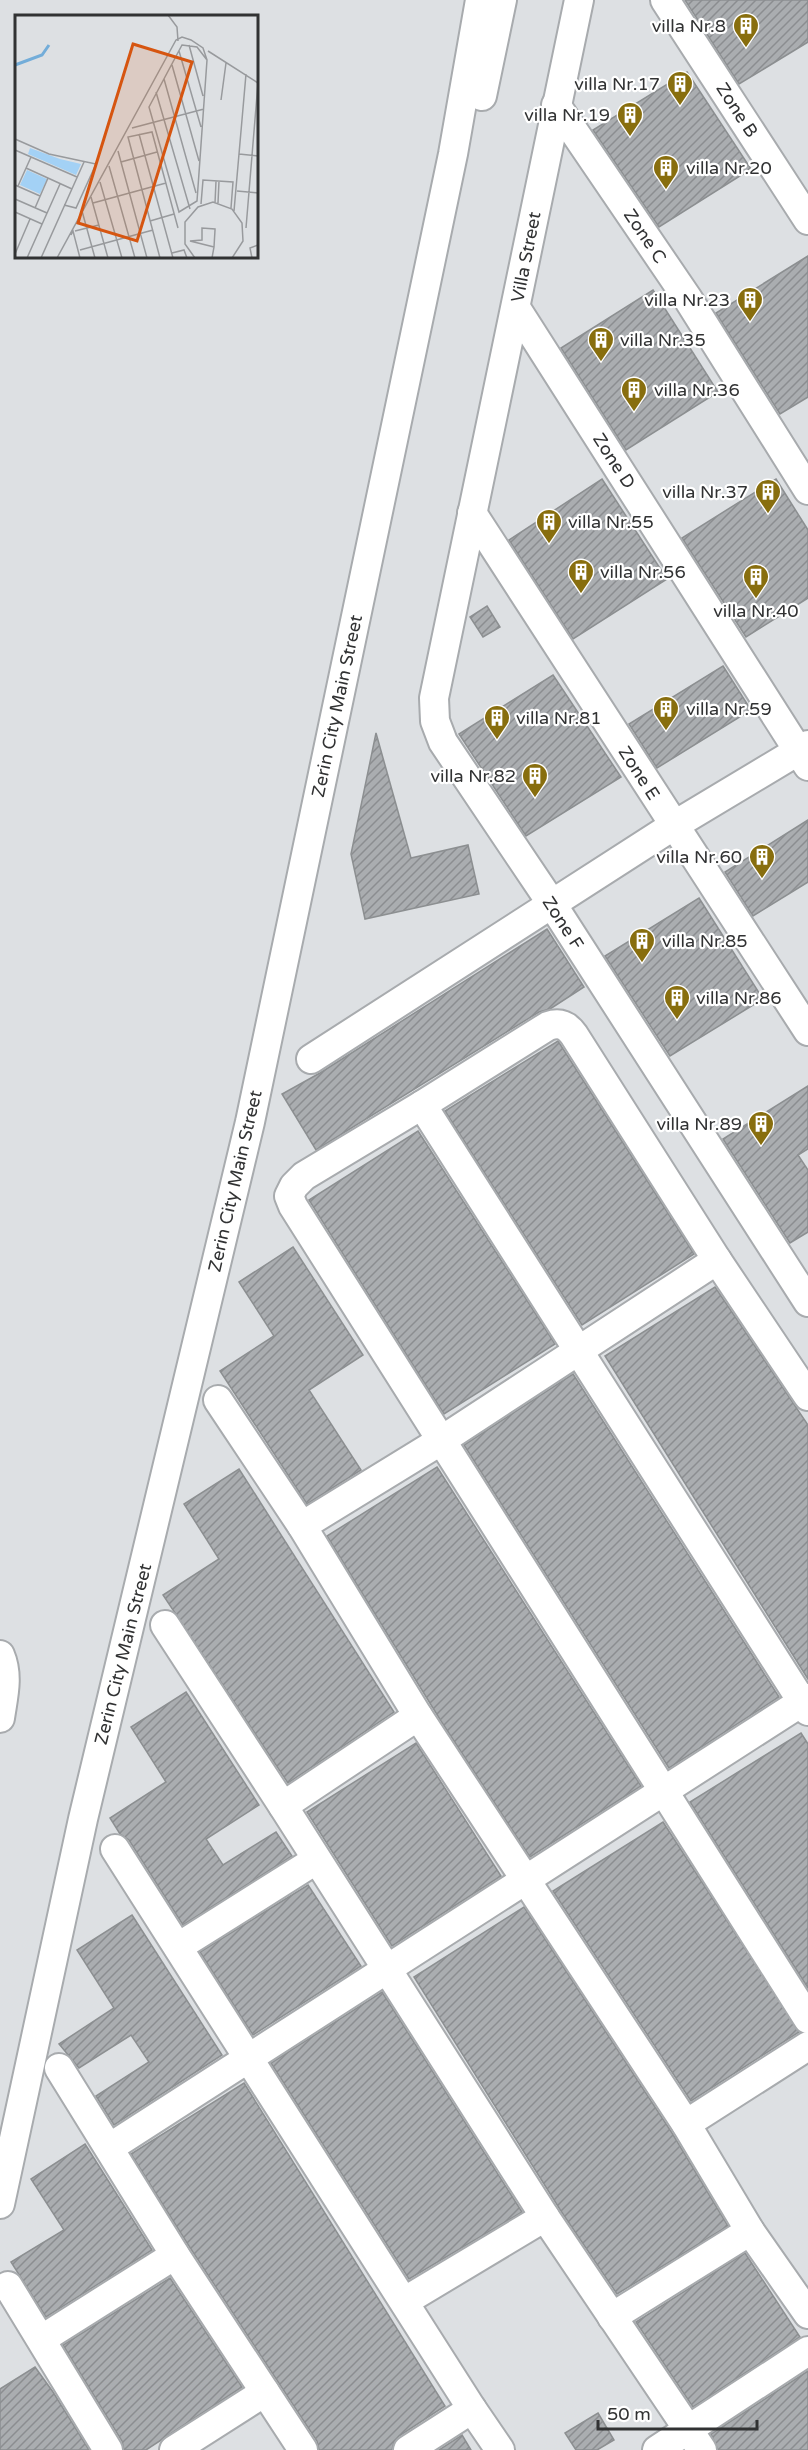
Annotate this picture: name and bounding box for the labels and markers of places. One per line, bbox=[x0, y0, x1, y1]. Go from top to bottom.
building icon: villa Nr.8 bbox=[731, 11, 761, 49]
place label: villa Nr.8 bbox=[652, 15, 726, 37]
building icon: villa Nr.17 bbox=[665, 69, 695, 107]
place label: villa Nr.17 bbox=[574, 73, 660, 95]
building icon: villa Nr.19 bbox=[615, 100, 645, 138]
place label: villa Nr.19 bbox=[524, 104, 610, 126]
building icon: villa Nr.20 bbox=[651, 153, 681, 191]
place label: villa Nr.20 bbox=[686, 157, 772, 179]
building icon: villa Nr.23 bbox=[735, 285, 765, 323]
place label: villa Nr.23 bbox=[644, 289, 730, 311]
building icon: villa Nr.35 bbox=[586, 325, 616, 363]
place label: villa Nr.35 bbox=[620, 329, 706, 351]
building icon: villa Nr.36 bbox=[619, 375, 649, 413]
place label: villa Nr.36 bbox=[654, 379, 740, 401]
building icon: villa Nr.37 bbox=[753, 477, 783, 515]
place label: villa Nr.37 bbox=[662, 481, 748, 503]
building icon: villa Nr.55 bbox=[534, 507, 564, 545]
place label: villa Nr.55 bbox=[568, 511, 654, 533]
building icon: villa Nr.56 bbox=[566, 557, 596, 595]
place label: villa Nr.56 bbox=[600, 561, 686, 583]
building icon: villa Nr.40 bbox=[741, 562, 771, 600]
place label: villa Nr.40 bbox=[713, 600, 799, 622]
building icon: villa Nr.59 bbox=[651, 694, 681, 732]
place label: villa Nr.59 bbox=[686, 698, 772, 720]
building icon: villa Nr.81 bbox=[482, 703, 512, 741]
place label: villa Nr.81 bbox=[516, 707, 602, 729]
building icon: villa Nr.82 bbox=[520, 761, 550, 799]
place label: villa Nr.82 bbox=[430, 765, 516, 787]
building icon: villa Nr.60 bbox=[747, 842, 777, 880]
place label: villa Nr.60 bbox=[656, 846, 742, 868]
building icon: villa Nr.85 bbox=[627, 926, 657, 964]
place label: villa Nr.85 bbox=[662, 930, 748, 952]
building icon: villa Nr.86 bbox=[662, 983, 692, 1021]
place label: villa Nr.86 bbox=[696, 987, 782, 1009]
building icon: villa Nr.89 bbox=[746, 1109, 776, 1147]
place label: villa Nr.89 bbox=[656, 1113, 742, 1135]

